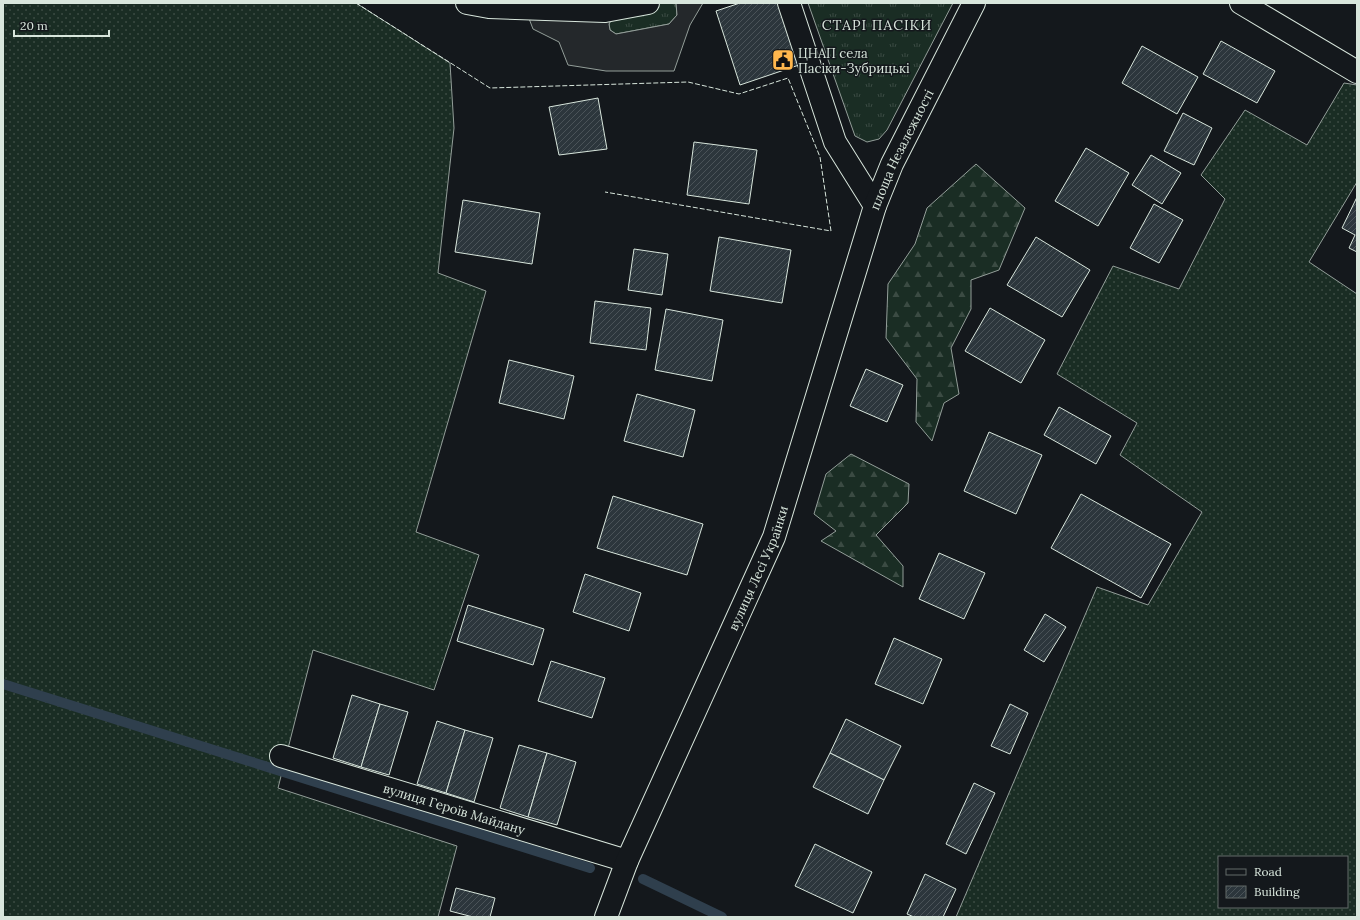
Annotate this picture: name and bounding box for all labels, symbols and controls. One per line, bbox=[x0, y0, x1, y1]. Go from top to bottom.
scale bar bbox=[14, 12, 109, 38]
district label: СТАРІ ПАСІКИ bbox=[822, 16, 932, 34]
text: 20 m bbox=[20, 18, 48, 33]
place label: ЦНАП села Пасіки-Зубрицькі bbox=[798, 45, 910, 77]
public building icon: ЦНАП села Пасіки-Зубрицькі bbox=[770, 47, 796, 73]
street label: площа Незалежності bbox=[866, 86, 938, 213]
street label: вулиця Лесі Українки bbox=[725, 504, 792, 633]
street label: вулиця Героїв Майдану bbox=[381, 779, 527, 839]
legend bbox=[1218, 856, 1348, 908]
text: Road bbox=[1254, 864, 1282, 879]
text: Building bbox=[1254, 884, 1300, 899]

